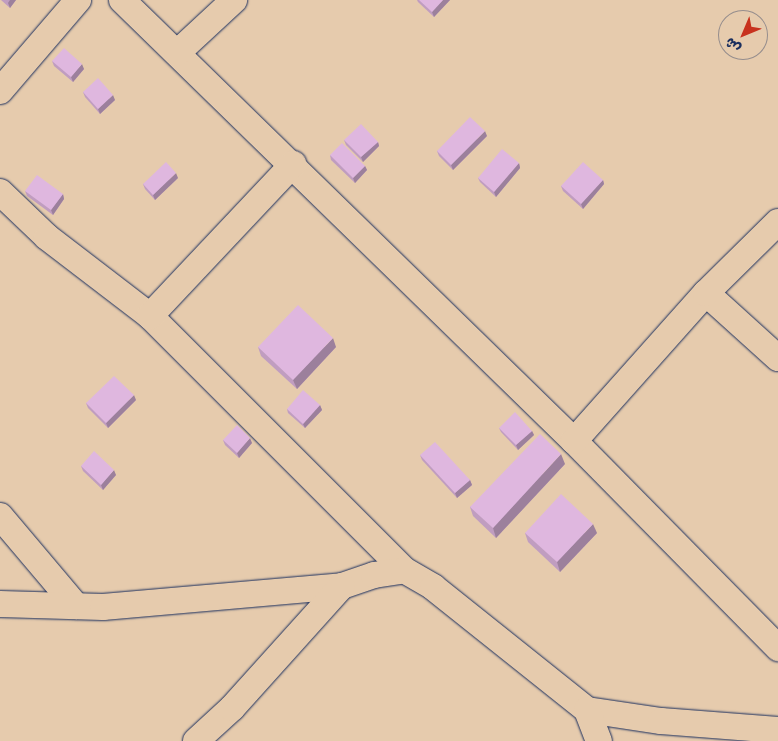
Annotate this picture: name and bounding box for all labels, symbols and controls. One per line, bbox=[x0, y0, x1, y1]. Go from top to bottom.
north arrow bbox=[718, 10, 768, 60]
text: ش bbox=[721, 34, 744, 57]

